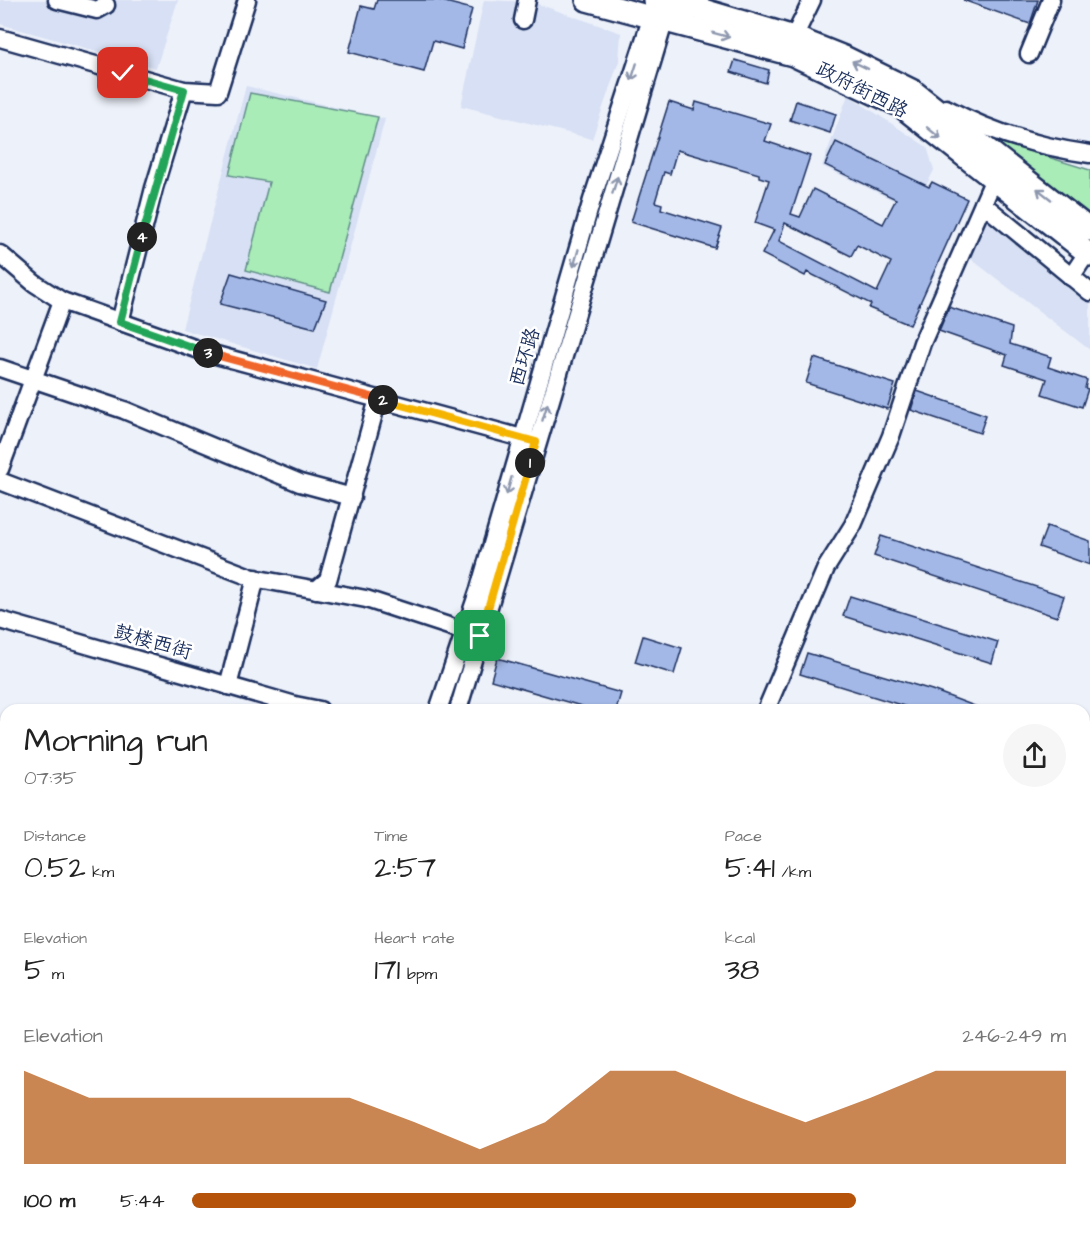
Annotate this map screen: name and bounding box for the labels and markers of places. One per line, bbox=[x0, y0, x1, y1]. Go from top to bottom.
pin bbox=[97, 47, 148, 98]
pin: 4 bbox=[127, 222, 157, 252]
pin: 3 bbox=[193, 338, 223, 368]
pin: 2 bbox=[368, 385, 398, 415]
pin: 1 bbox=[515, 448, 545, 478]
pin bbox=[454, 610, 505, 661]

